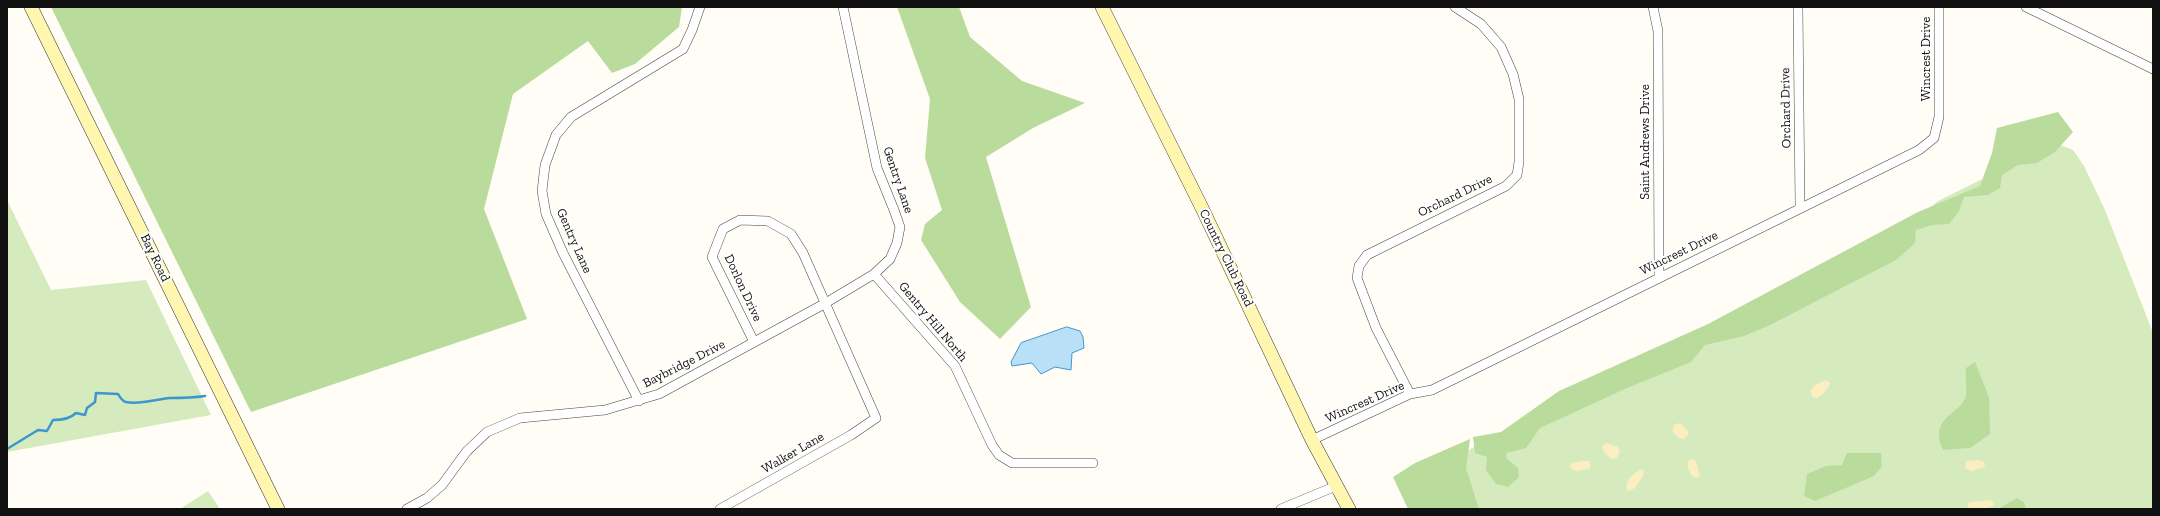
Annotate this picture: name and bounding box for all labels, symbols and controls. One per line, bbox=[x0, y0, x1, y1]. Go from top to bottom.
street label: Wincrest Drive bbox=[1918, 17, 1934, 101]
street label: Orchard Drive bbox=[1777, 68, 1795, 148]
street label: Saint Andrews Drive bbox=[1637, 84, 1653, 200]
street label: Gentry Lane bbox=[879, 145, 917, 215]
street label: Orchard Drive bbox=[1415, 171, 1495, 221]
street label: Gentry Lane bbox=[553, 206, 595, 276]
street label: Country Club Road bbox=[1196, 207, 1256, 309]
street label: Wincrest Drive bbox=[1638, 227, 1720, 279]
street label: Bay Road bbox=[137, 231, 173, 285]
street label: Dorlon Drive bbox=[721, 252, 765, 324]
street label: Gentry Hill North bbox=[895, 279, 971, 365]
street label: Baybridge Drive bbox=[640, 337, 728, 391]
street label: Wincrest Drive bbox=[1323, 378, 1407, 426]
street label: Walker Lane bbox=[759, 429, 827, 477]

